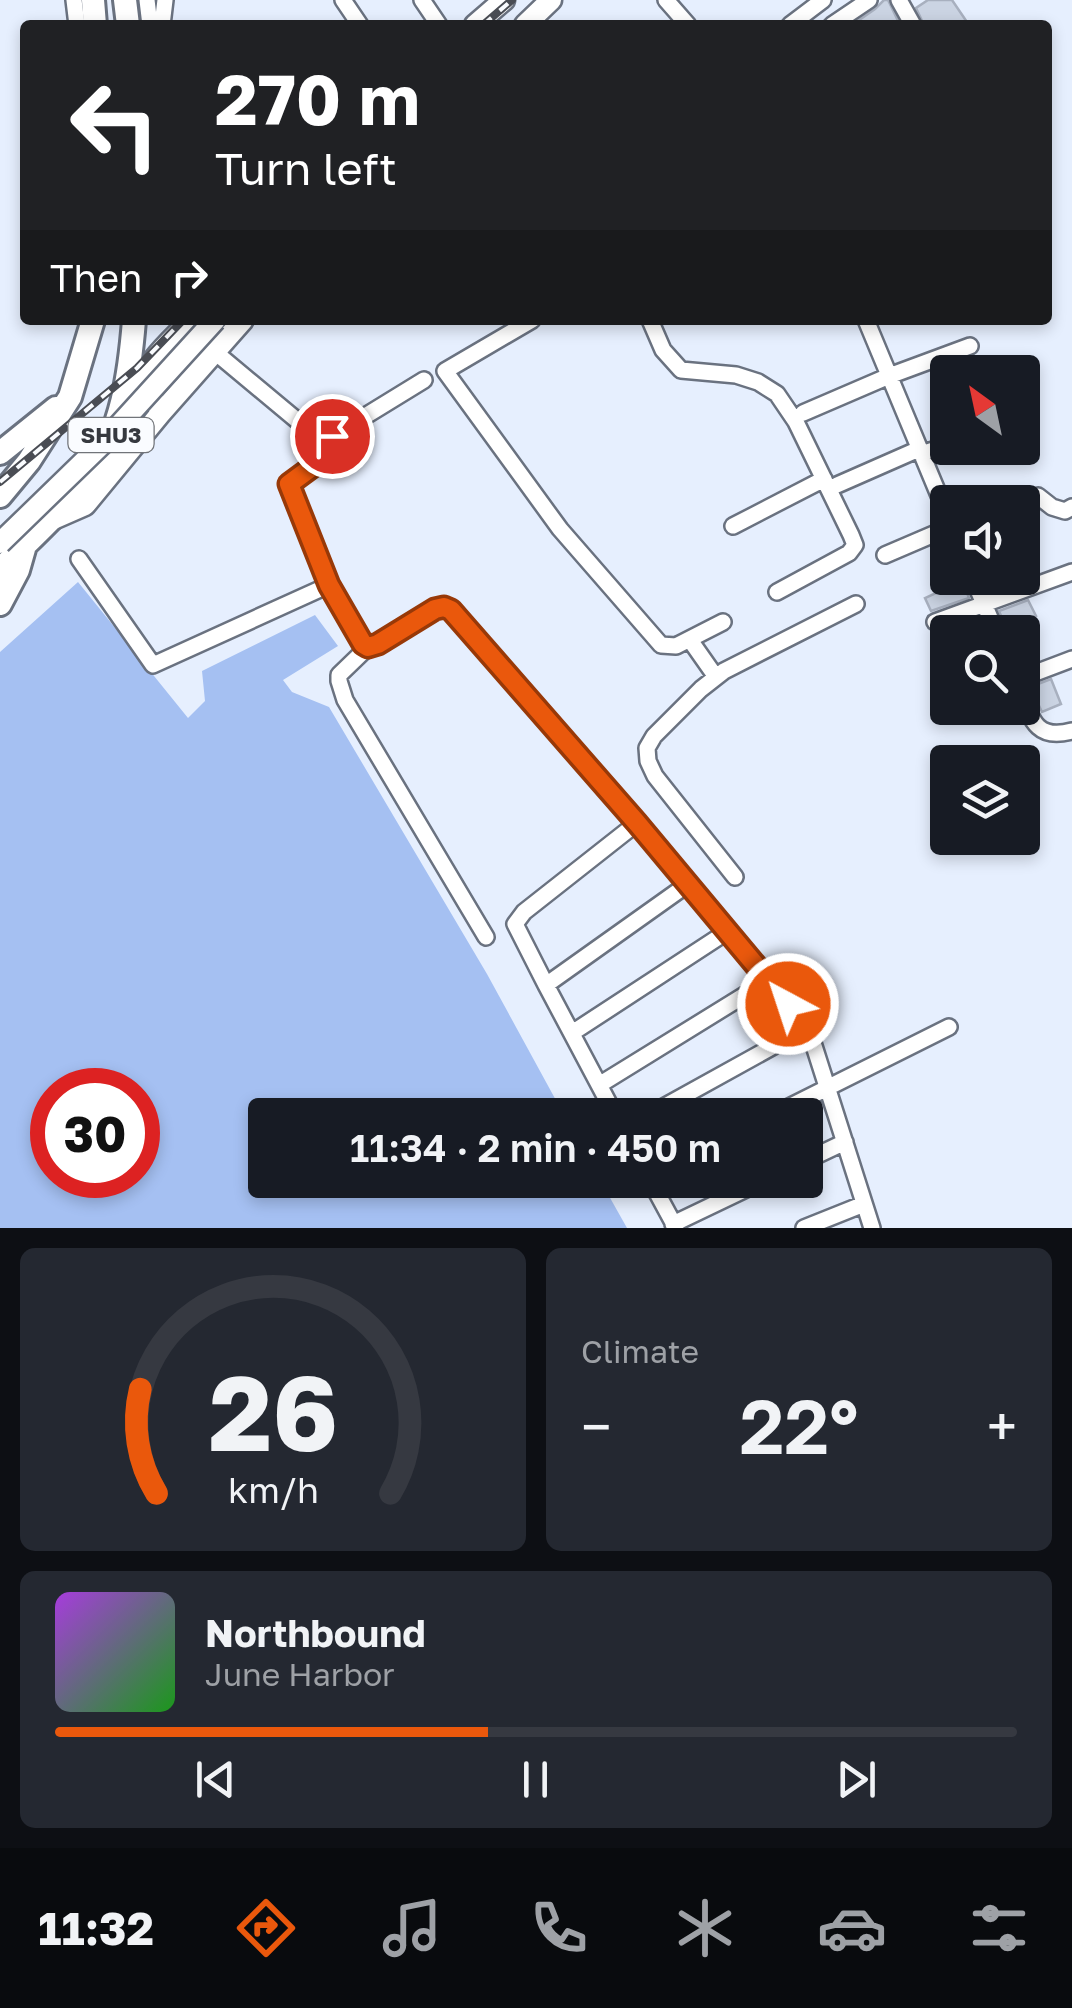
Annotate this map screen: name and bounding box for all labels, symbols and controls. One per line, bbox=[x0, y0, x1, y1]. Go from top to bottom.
text: 270 m bbox=[215, 56, 420, 140]
icon: left bbox=[50, 60, 180, 190]
text: Turn left bbox=[215, 141, 397, 195]
icon: right bbox=[162, 250, 217, 305]
text: Then bbox=[50, 255, 142, 300]
north arrow bbox=[930, 355, 1040, 465]
map controls bbox=[930, 355, 1040, 855]
pin bbox=[290, 394, 375, 479]
icon: arrive bbox=[305, 409, 360, 464]
road number: SHU3 bbox=[68, 418, 154, 452]
button: sound bbox=[930, 485, 1040, 595]
button: search bbox=[930, 615, 1040, 725]
button: layers bbox=[930, 745, 1040, 855]
position arrow bbox=[736, 952, 840, 1056]
speed limit sign: 30 bbox=[30, 1068, 160, 1198]
text: 11:34 · 2 min · 450 m bbox=[350, 1125, 721, 1170]
text: Climate bbox=[581, 1332, 699, 1370]
text: 26 bbox=[208, 1349, 338, 1474]
text: 22° bbox=[739, 1380, 859, 1471]
text: − bbox=[581, 1393, 611, 1459]
text: + bbox=[987, 1393, 1017, 1459]
text: km/h bbox=[228, 1468, 318, 1511]
text: Northbound bbox=[205, 1610, 426, 1655]
text: June Harbor bbox=[205, 1655, 395, 1693]
icon: previous bbox=[188, 1752, 243, 1807]
icon: pause bbox=[508, 1752, 563, 1807]
icon: next bbox=[829, 1752, 884, 1807]
icon: directions bbox=[231, 1893, 301, 1963]
icon: music bbox=[377, 1893, 447, 1963]
icon: phone bbox=[524, 1893, 594, 1963]
icon: climate bbox=[670, 1893, 740, 1963]
icon: car bbox=[817, 1893, 887, 1963]
icon: filters bbox=[964, 1893, 1034, 1963]
text: 11:32 bbox=[38, 1901, 154, 1955]

